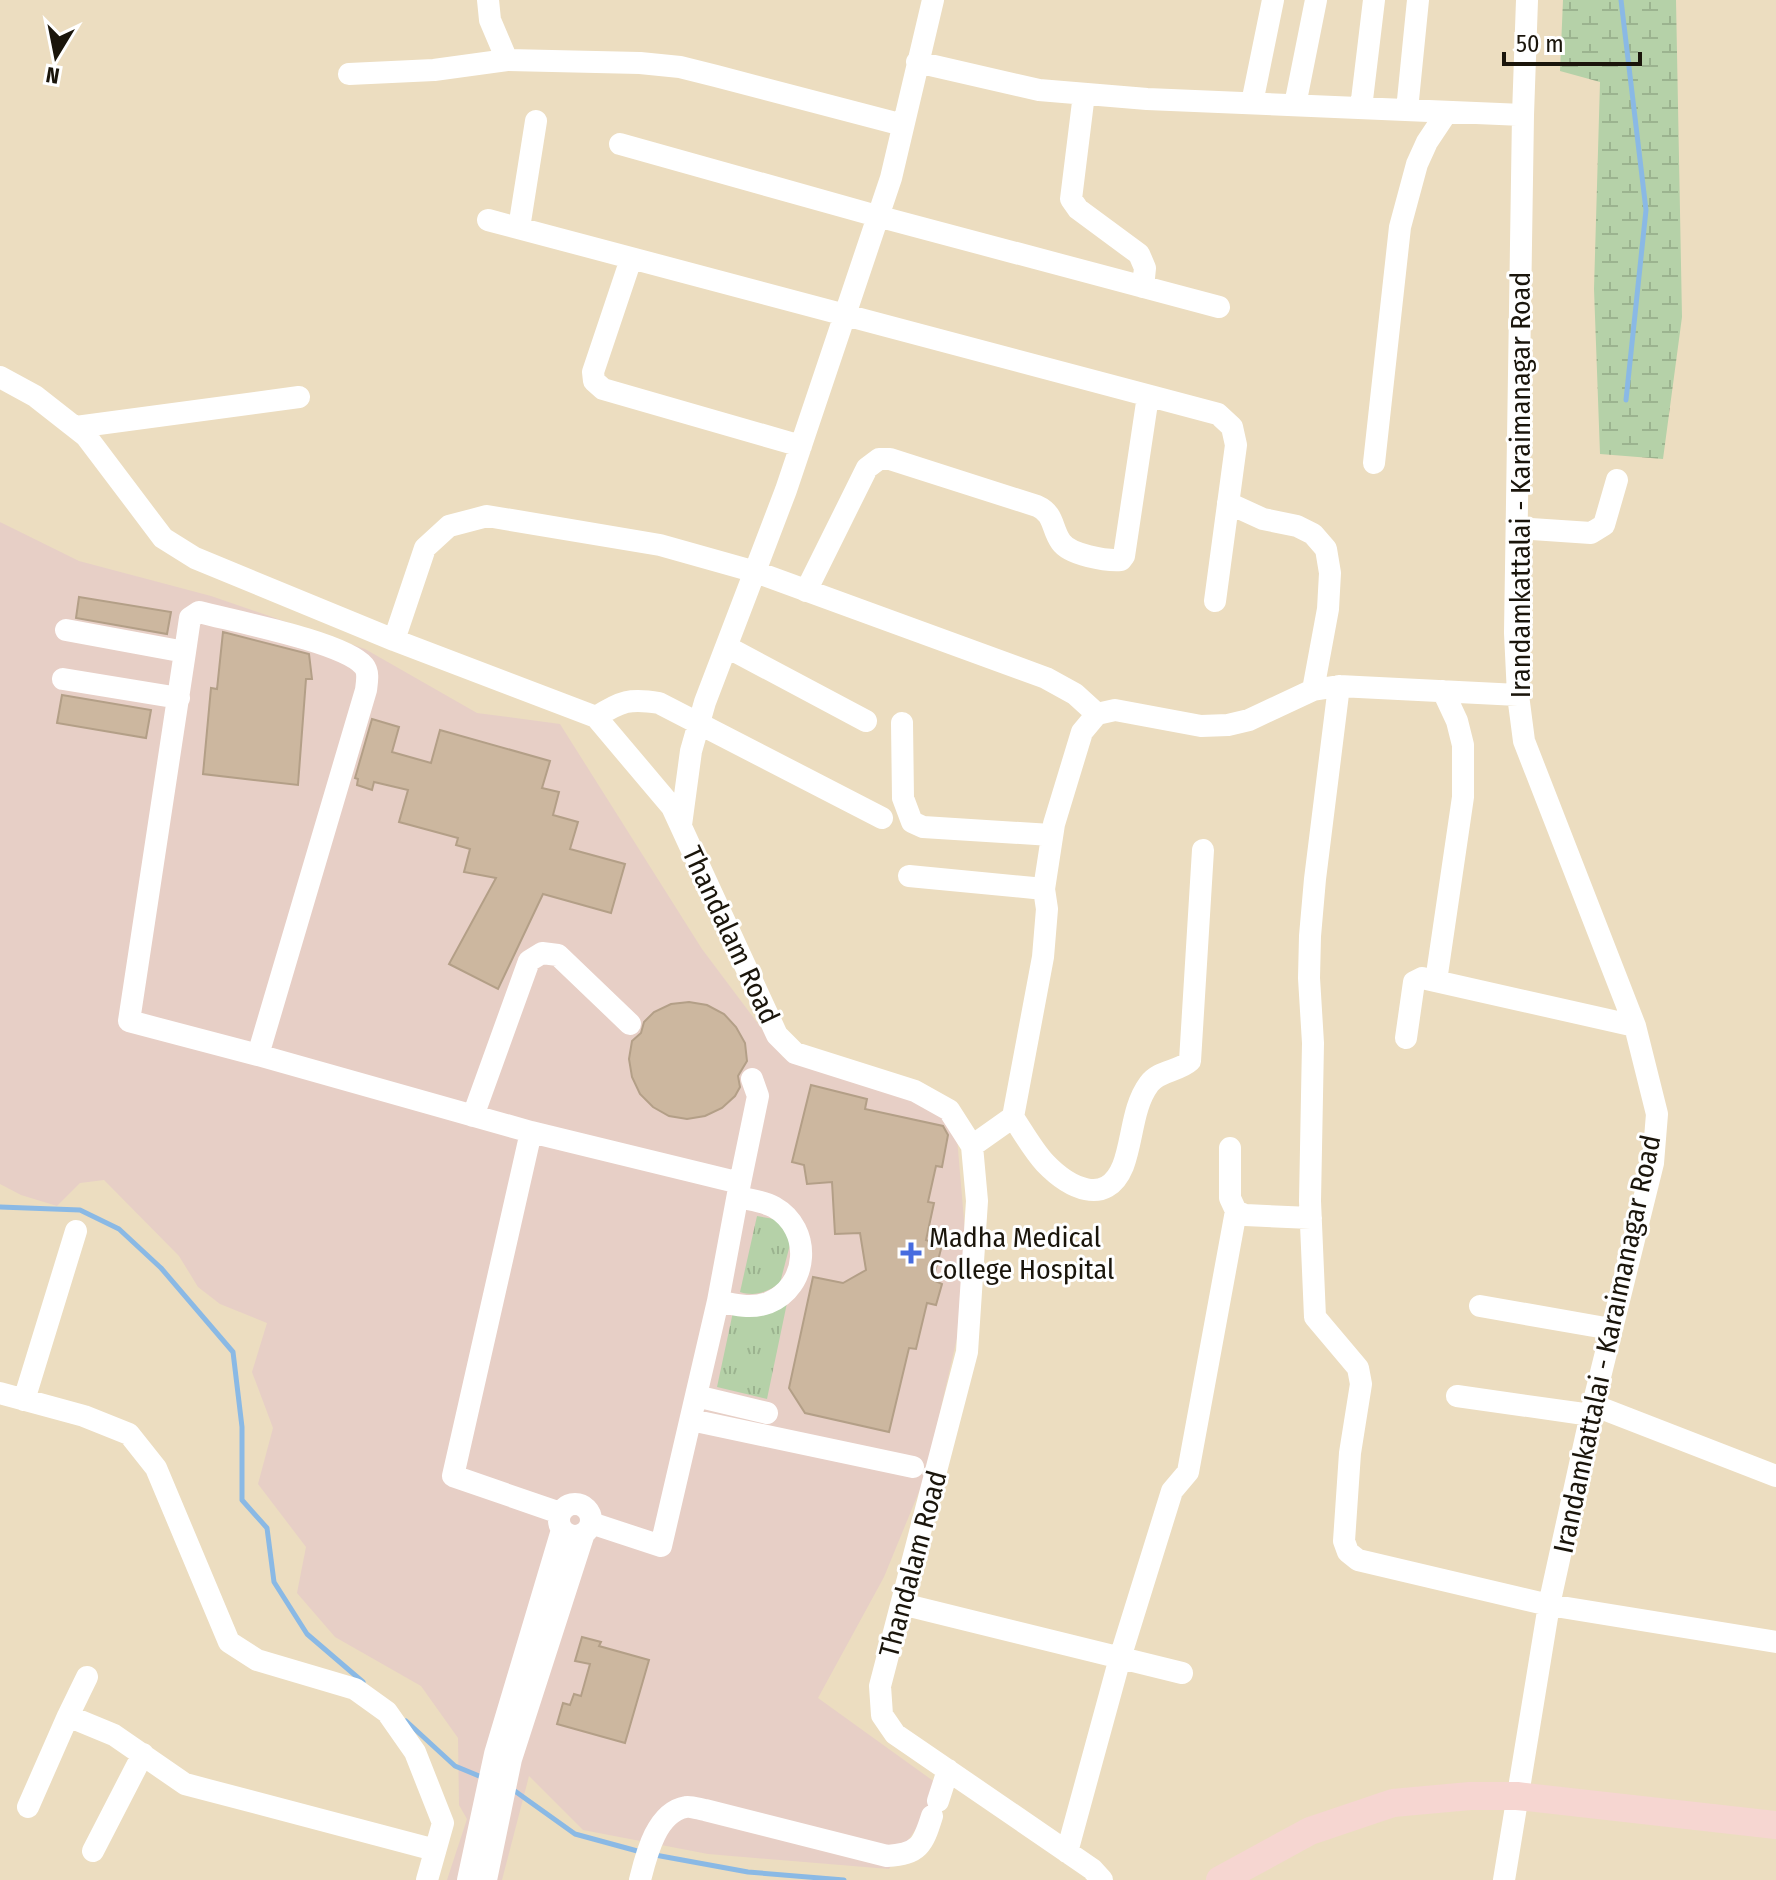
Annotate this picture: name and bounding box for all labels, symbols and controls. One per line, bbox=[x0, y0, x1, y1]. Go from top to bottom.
north arrow bbox=[16, 16, 96, 96]
scale bar bbox=[1504, 16, 1640, 66]
text: 50 m bbox=[1516, 30, 1564, 58]
text: N bbox=[44, 61, 61, 90]
street label: Irandamkattalai - Karaimanagar Road bbox=[1504, 272, 1537, 698]
street label: Thandalam Road bbox=[676, 841, 786, 1029]
street label: Irandamkattalai - Karaimanagar Road bbox=[1547, 1132, 1667, 1556]
place label: Madha Medical College Hospital bbox=[929, 1221, 1114, 1286]
marker: Madha Medical College Hospital bbox=[900, 1242, 922, 1264]
street label: Thandalam Road bbox=[872, 1467, 954, 1661]

